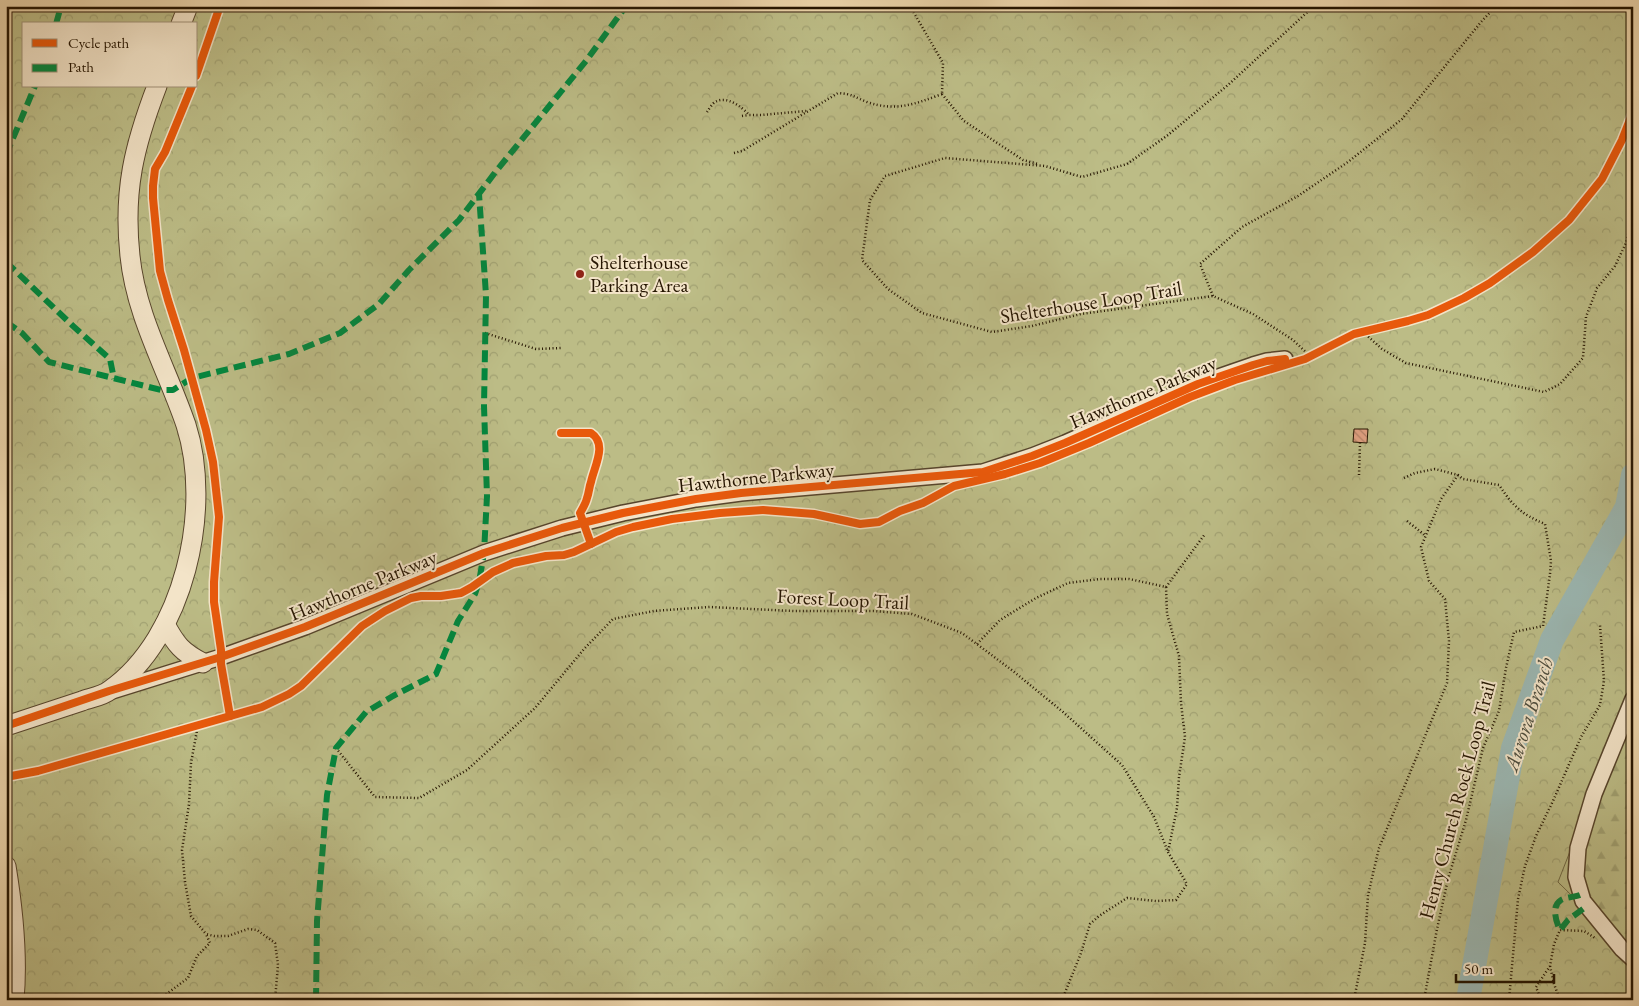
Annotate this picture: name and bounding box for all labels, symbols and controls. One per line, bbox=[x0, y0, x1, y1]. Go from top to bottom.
legend bbox=[22, 22, 198, 88]
text: Cycle path bbox=[68, 33, 130, 52]
text: Path bbox=[68, 57, 94, 76]
place label: Shelterhouse Parking Area bbox=[590, 249, 689, 298]
marker: Shelterhouse Parking Area bbox=[574, 268, 586, 280]
street label: Shelterhouse Loop Trail bbox=[998, 275, 1184, 329]
street label: Hawthorne Parkway bbox=[1066, 349, 1221, 435]
street label: Hawthorne Parkway bbox=[677, 456, 836, 498]
street label: Hawthorne Parkway bbox=[285, 543, 441, 626]
street label: Forest Loop Trail bbox=[776, 583, 910, 615]
water label: Aurora Branch bbox=[1496, 654, 1559, 776]
street label: Henry Church Rock Loop Trail bbox=[1413, 678, 1501, 922]
scale bar bbox=[1456, 951, 1554, 983]
text: 50 m bbox=[1464, 959, 1493, 978]

